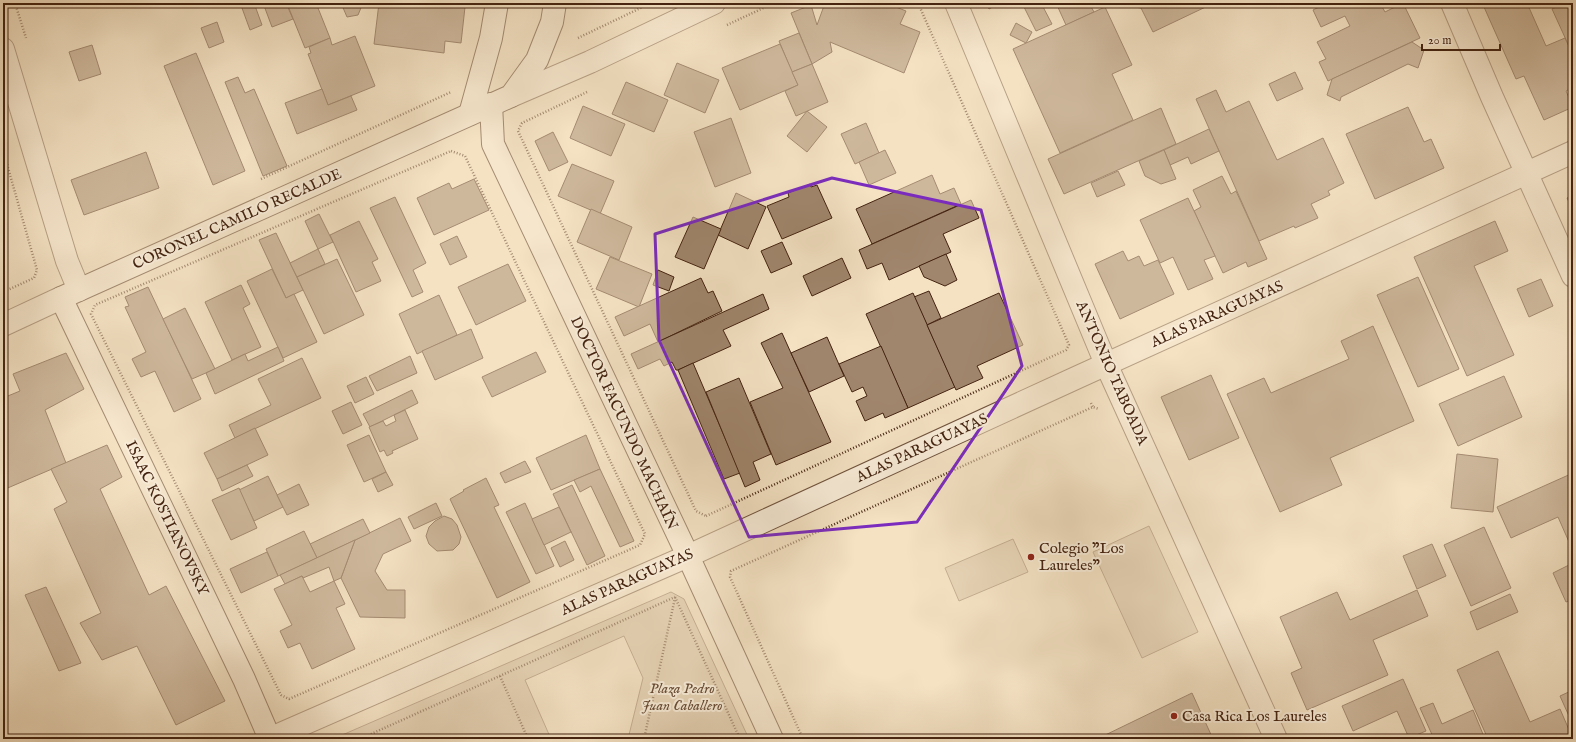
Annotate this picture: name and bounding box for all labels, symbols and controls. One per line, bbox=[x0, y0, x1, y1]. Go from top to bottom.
scale bar bbox=[1422, 26, 1500, 52]
text: 20 m bbox=[1428, 33, 1451, 48]
street label: CORONEL CAMILO RECALDE bbox=[130, 164, 344, 274]
street label: ALAS PARAGUAYAS bbox=[1147, 276, 1286, 352]
street label: ANTONIO TABOADA bbox=[1071, 297, 1153, 449]
street label: DOCTOR FACUNDO MACHAÍN bbox=[566, 313, 682, 533]
street label: ALAS PARAGUAYAS bbox=[852, 409, 991, 487]
street label: ISAAC KOSTIANOVSKY bbox=[121, 437, 213, 599]
place label: Colegio "Los Laureles" bbox=[1039, 539, 1124, 575]
street label: ALAS PARAGUAYAS bbox=[557, 544, 696, 620]
marker: Colegio "Los Laureles" bbox=[1026, 552, 1036, 562]
park label: Plaza Pedro Juan Caballero bbox=[642, 679, 722, 715]
place label: Casa Rica Los Laureles bbox=[1182, 707, 1327, 726]
marker: Casa Rica Los Laureles bbox=[1169, 711, 1179, 721]

